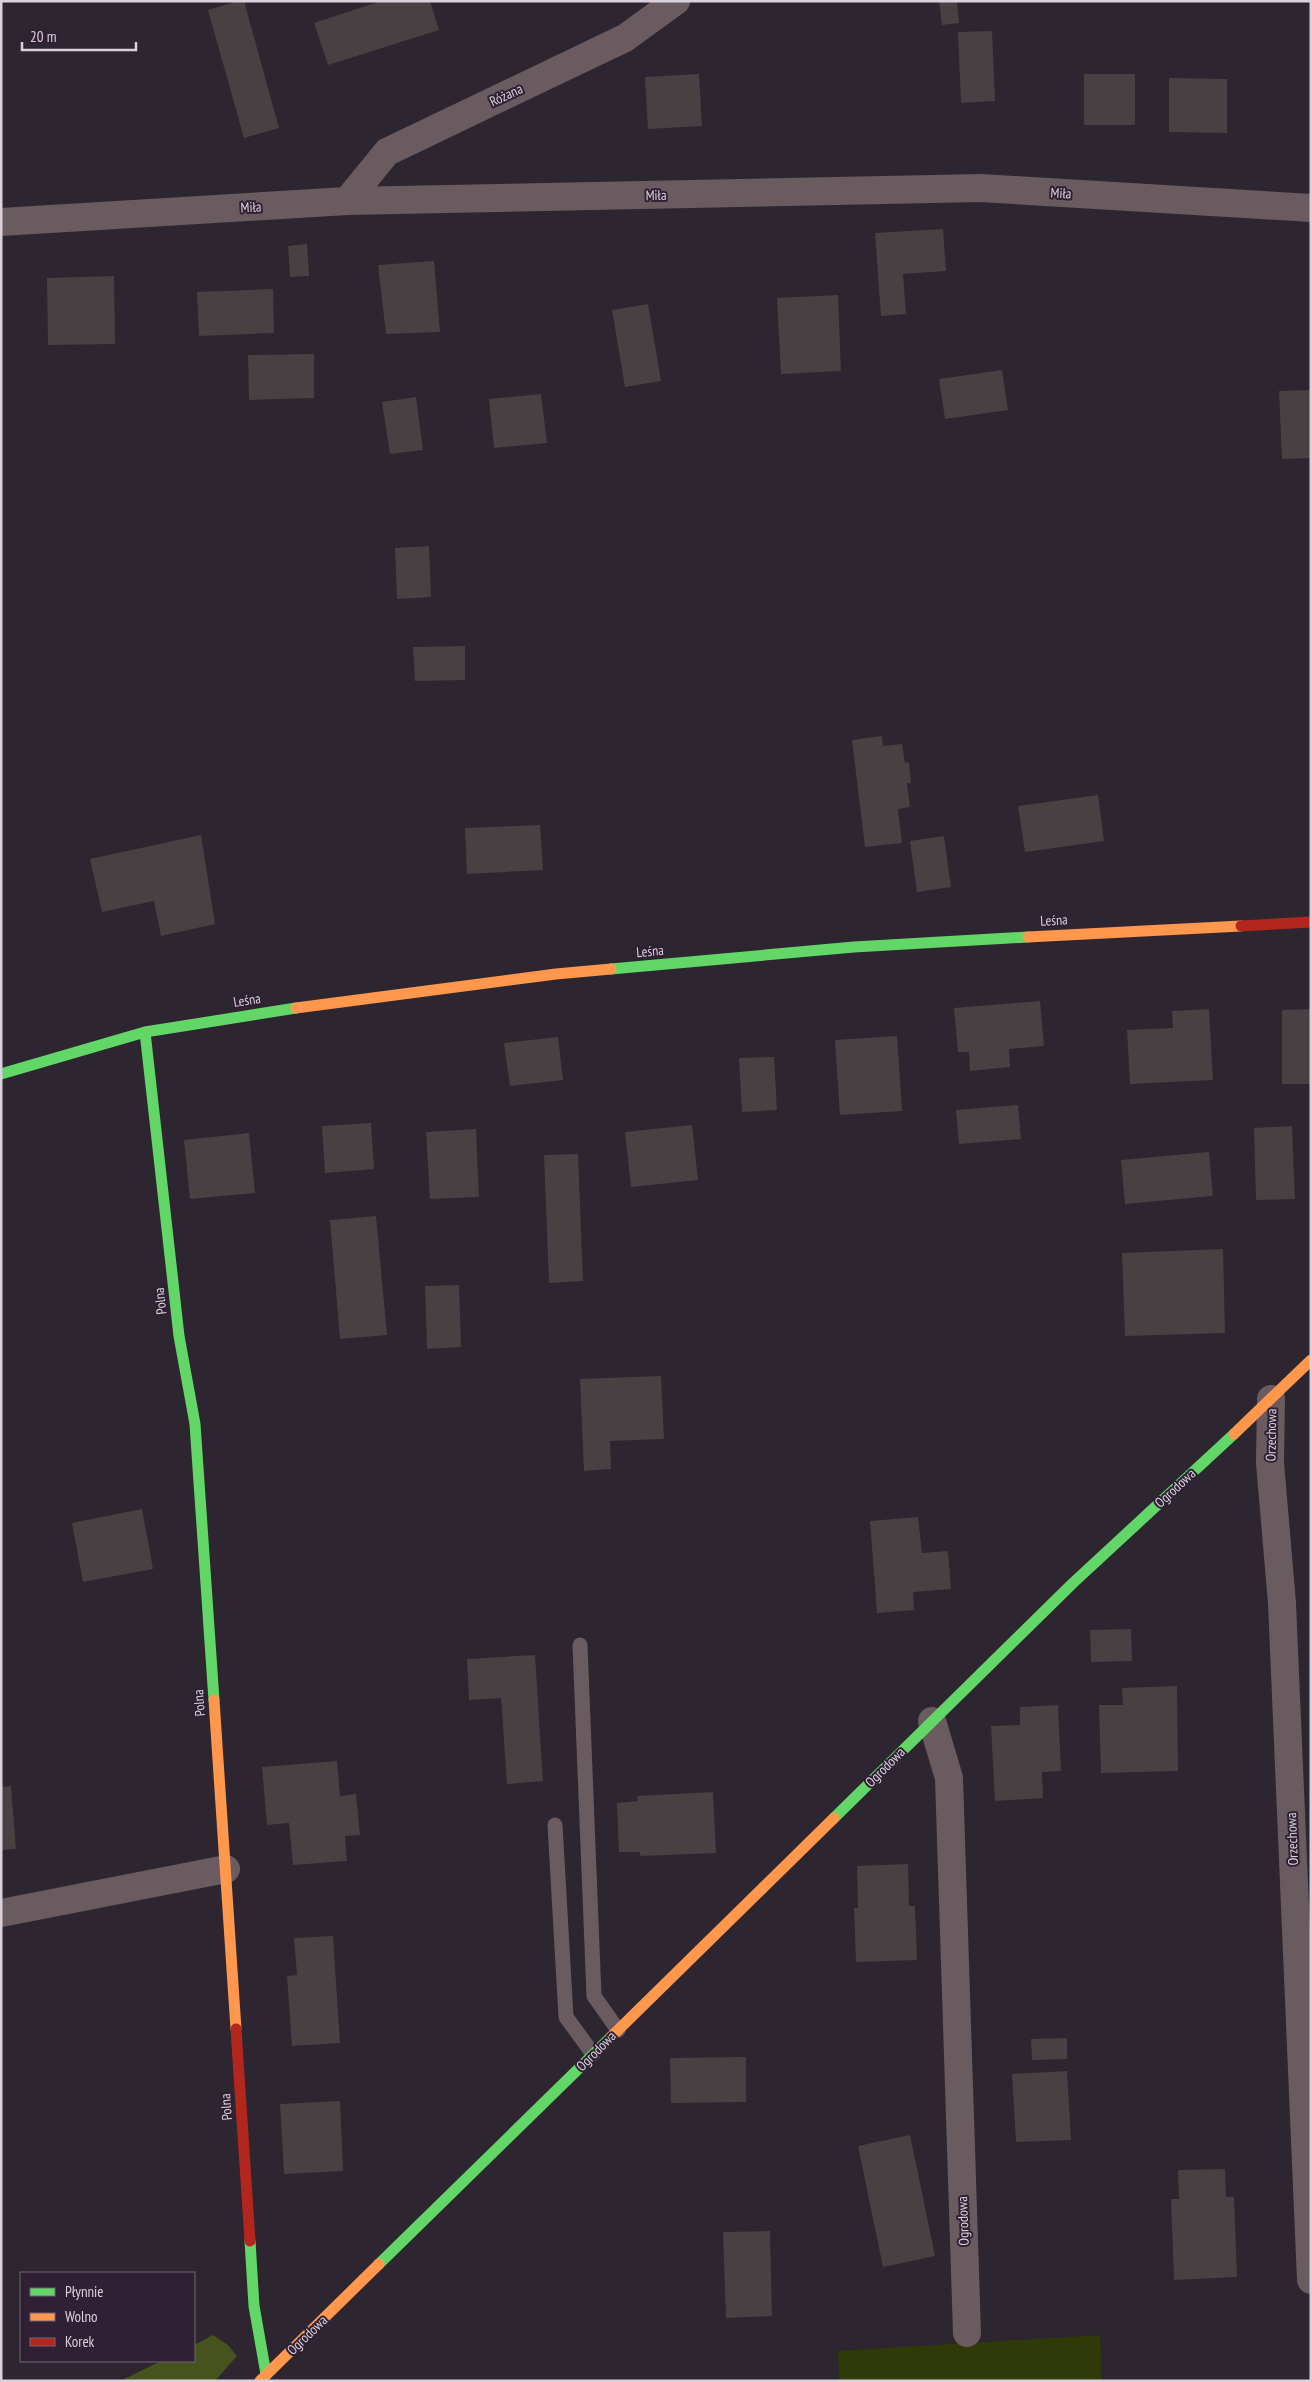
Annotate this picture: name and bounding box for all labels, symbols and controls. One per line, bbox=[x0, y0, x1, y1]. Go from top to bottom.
scale bar bbox=[22, 20, 136, 52]
text: 20 m bbox=[30, 27, 56, 46]
street label: Różana bbox=[487, 80, 525, 110]
street label: Miła bbox=[1050, 183, 1072, 203]
street label: Miła bbox=[645, 186, 667, 204]
street label: Miła bbox=[240, 197, 262, 217]
street label: Leśna bbox=[1040, 910, 1068, 930]
street label: Leśna bbox=[636, 941, 664, 961]
street label: Leśna bbox=[232, 989, 262, 1011]
street label: Polna bbox=[150, 1287, 170, 1315]
street label: Orzechowa bbox=[1262, 1408, 1280, 1462]
street label: Ogrodowa bbox=[1151, 1465, 1199, 1511]
street label: Polna bbox=[189, 1689, 209, 1717]
street label: Ogrodowa bbox=[861, 1743, 909, 1791]
street label: Orzechowa bbox=[1282, 1812, 1302, 1866]
street label: Ogrodowa bbox=[572, 2027, 620, 2075]
street label: Polna bbox=[216, 2093, 236, 2121]
street label: Ogrodowa bbox=[953, 2196, 973, 2246]
legend bbox=[20, 2272, 195, 2362]
text: Płynnie bbox=[65, 2282, 104, 2301]
text: Wolno bbox=[65, 2307, 98, 2326]
street label: Ogrodowa bbox=[283, 2311, 331, 2359]
text: Korek bbox=[65, 2332, 95, 2351]

